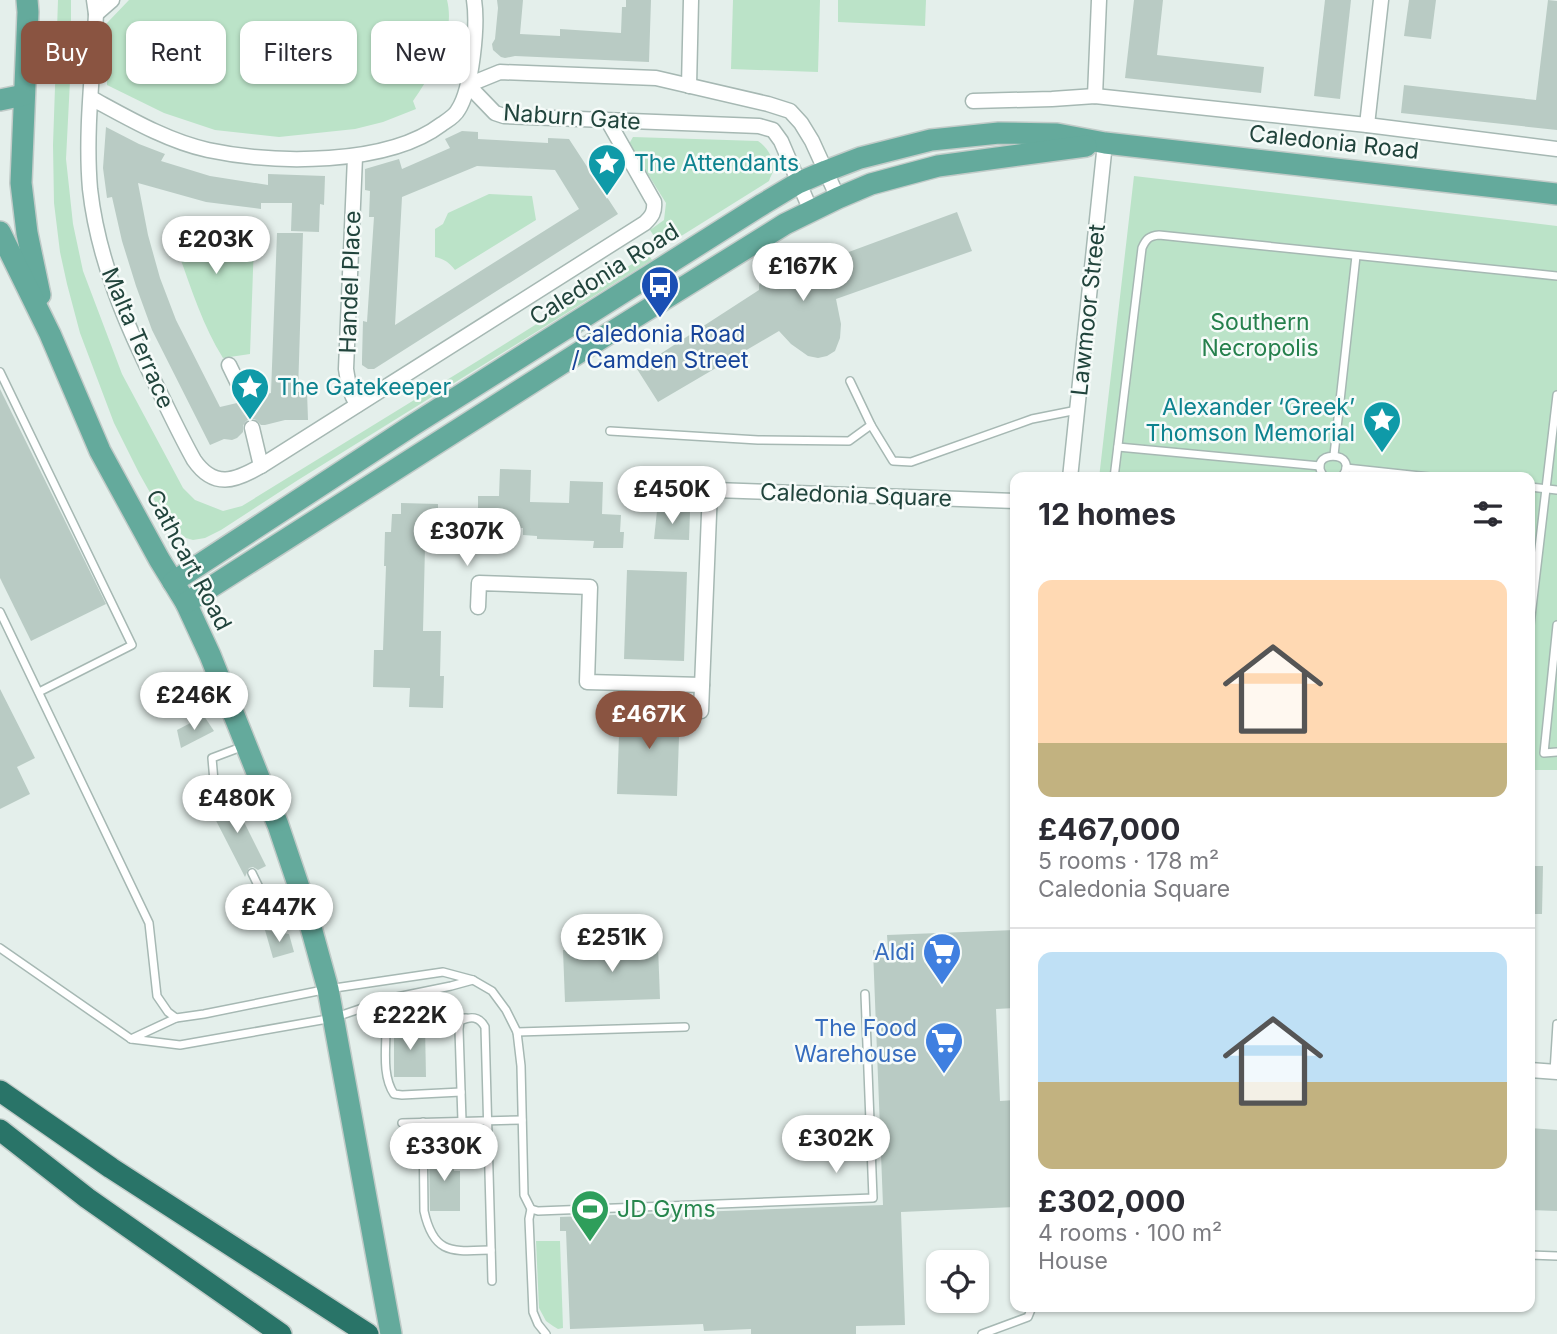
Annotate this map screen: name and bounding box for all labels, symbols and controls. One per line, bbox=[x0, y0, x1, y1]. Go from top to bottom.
chip: Buy bbox=[21, 21, 112, 84]
chip: Rent bbox=[126, 21, 226, 84]
chip: Filters bbox=[240, 21, 357, 84]
chip: New bbox=[371, 21, 470, 84]
street label: Naburn Gate bbox=[502, 98, 642, 136]
street label: Caledonia Road bbox=[1248, 119, 1420, 165]
place icon: The Attendants bbox=[586, 142, 628, 197]
place label: The Attendants bbox=[634, 149, 799, 177]
street label: Handel Place bbox=[334, 210, 366, 354]
pin: £203K bbox=[167, 216, 265, 276]
street label: Caledonia Road bbox=[524, 217, 684, 331]
street label: Lawmoor Street bbox=[1065, 222, 1111, 397]
text: £203K bbox=[178, 225, 254, 253]
pin: £167K bbox=[754, 244, 852, 303]
text: £167K bbox=[768, 252, 838, 280]
street label: Malta Terrace bbox=[96, 263, 180, 413]
bus stop icon: Caledonia Road / Camden Street bbox=[639, 264, 681, 319]
park label: Southern Necropolis bbox=[1201, 308, 1319, 362]
place label: Caledonia Road / Camden Street bbox=[571, 320, 749, 374]
place icon: The Gatekeeper bbox=[229, 366, 271, 421]
place label: The Gatekeeper bbox=[277, 373, 452, 401]
place label: Alexander ‘Greek’ Thomson Memorial bbox=[1145, 393, 1355, 447]
place icon: Alexander ‘Greek’ Thomson Memorial bbox=[1361, 399, 1403, 454]
pin: £450K bbox=[623, 466, 721, 526]
text: £450K bbox=[634, 475, 711, 503]
street label: Caledonia Square bbox=[759, 478, 953, 512]
street label: Cathcart Road bbox=[140, 485, 238, 635]
icon: filters bbox=[1469, 495, 1507, 533]
text: 12 homes bbox=[1038, 496, 1176, 532]
pin: £307K bbox=[418, 508, 516, 568]
text: £307K bbox=[430, 517, 504, 545]
icon: home bbox=[1210, 626, 1336, 752]
pin: £246K bbox=[145, 672, 243, 732]
text: £246K bbox=[156, 681, 232, 709]
pin: £467K bbox=[600, 692, 698, 751]
text: £467K bbox=[611, 700, 687, 728]
pin: £480K bbox=[188, 776, 286, 835]
text: £480K bbox=[198, 784, 276, 812]
text: £467,000 bbox=[1038, 811, 1180, 847]
text: 5 rooms · 178 m² bbox=[1038, 847, 1219, 875]
text: Caledonia Square bbox=[1038, 875, 1230, 903]
pin: £447K bbox=[230, 884, 328, 944]
text: £447K bbox=[241, 893, 317, 921]
pin: £251K bbox=[563, 914, 661, 974]
text: £251K bbox=[577, 923, 647, 951]
supermarket icon: Aldi bbox=[921, 931, 963, 986]
place label: Aldi bbox=[874, 938, 915, 966]
pin: £222K bbox=[361, 992, 459, 1052]
icon: home bbox=[1210, 998, 1336, 1124]
text: £222K bbox=[373, 1001, 447, 1029]
place label: The Food Warehouse bbox=[794, 1014, 917, 1068]
supermarket icon: The Food Warehouse bbox=[923, 1020, 965, 1075]
pin: £302K bbox=[787, 1116, 885, 1175]
pin: £330K bbox=[395, 1124, 493, 1183]
text: £302K bbox=[798, 1124, 874, 1152]
text: £330K bbox=[406, 1132, 482, 1160]
text: £302,000 bbox=[1038, 1183, 1185, 1219]
sports icon: JD Gyms bbox=[569, 1188, 611, 1243]
place label: JD Gyms bbox=[617, 1195, 716, 1223]
text: 4 rooms · 100 m² bbox=[1038, 1219, 1222, 1247]
text: House bbox=[1038, 1247, 1108, 1275]
map controls bbox=[926, 1250, 989, 1313]
button: locate bbox=[926, 1250, 989, 1313]

